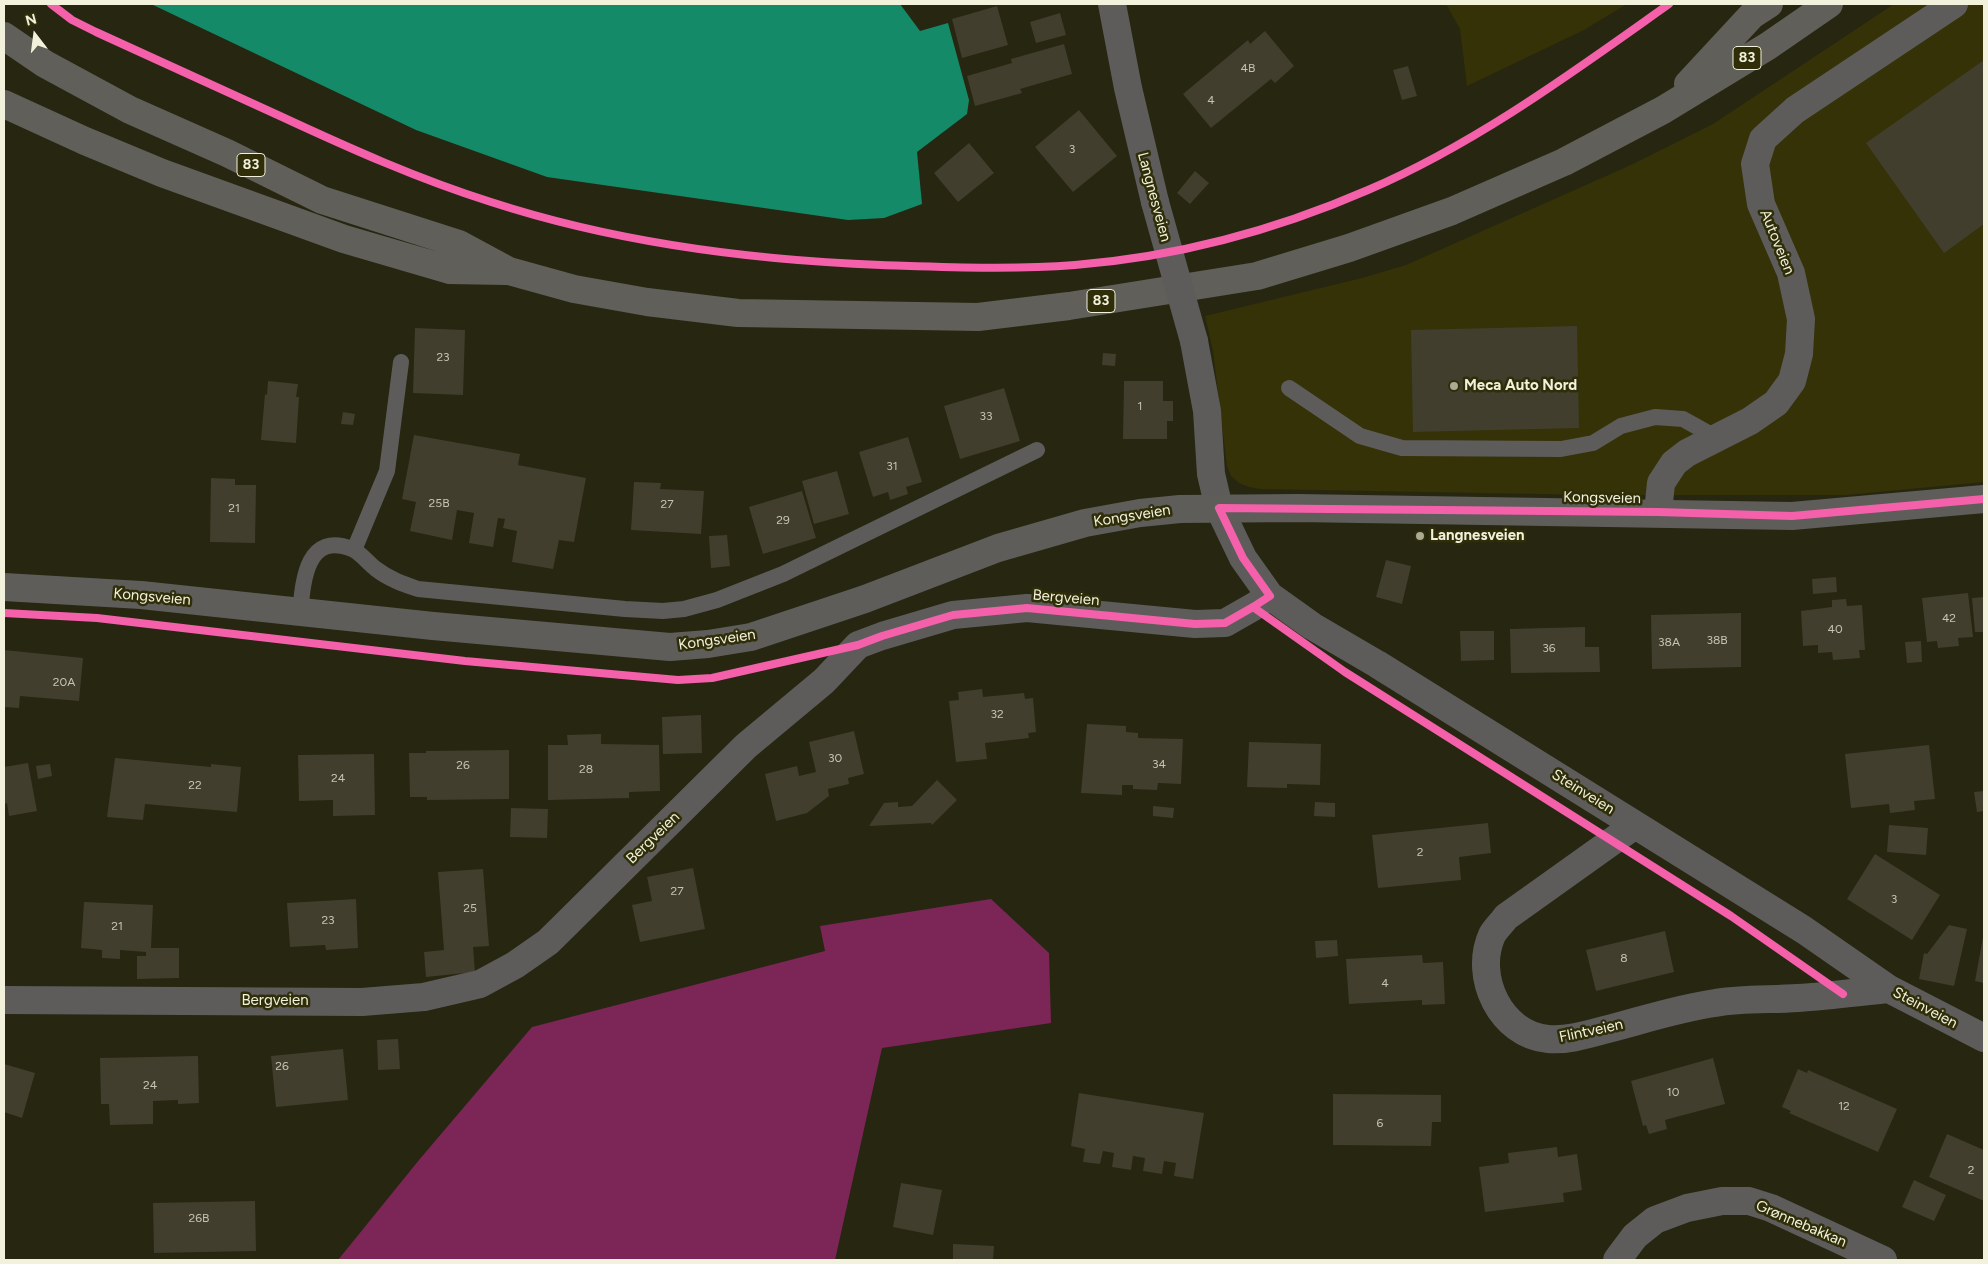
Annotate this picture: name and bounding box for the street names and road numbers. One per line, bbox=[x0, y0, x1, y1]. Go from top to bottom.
road number: 83 bbox=[1733, 46, 1761, 70]
street label: Langnesveien bbox=[1133, 150, 1175, 244]
road number: 83 bbox=[237, 154, 265, 176]
street label: Autoveien bbox=[1756, 207, 1798, 277]
road number: 83 bbox=[1087, 290, 1115, 312]
street label: Kongsveien bbox=[1563, 488, 1641, 508]
street label: Kongsveien bbox=[1092, 501, 1172, 531]
street label: Kongsveien bbox=[112, 585, 192, 609]
street label: Bergveien bbox=[1032, 586, 1100, 610]
street label: Kongsveien bbox=[677, 626, 757, 654]
street label: Steinveien bbox=[1548, 766, 1618, 818]
street label: Bergveien bbox=[623, 808, 683, 868]
street label: Steinveien bbox=[1890, 983, 1960, 1033]
street label: Bergveien bbox=[241, 992, 309, 1010]
street label: Flintveien bbox=[1557, 1015, 1625, 1047]
street label: Grønnebakkan bbox=[1753, 1197, 1849, 1251]

